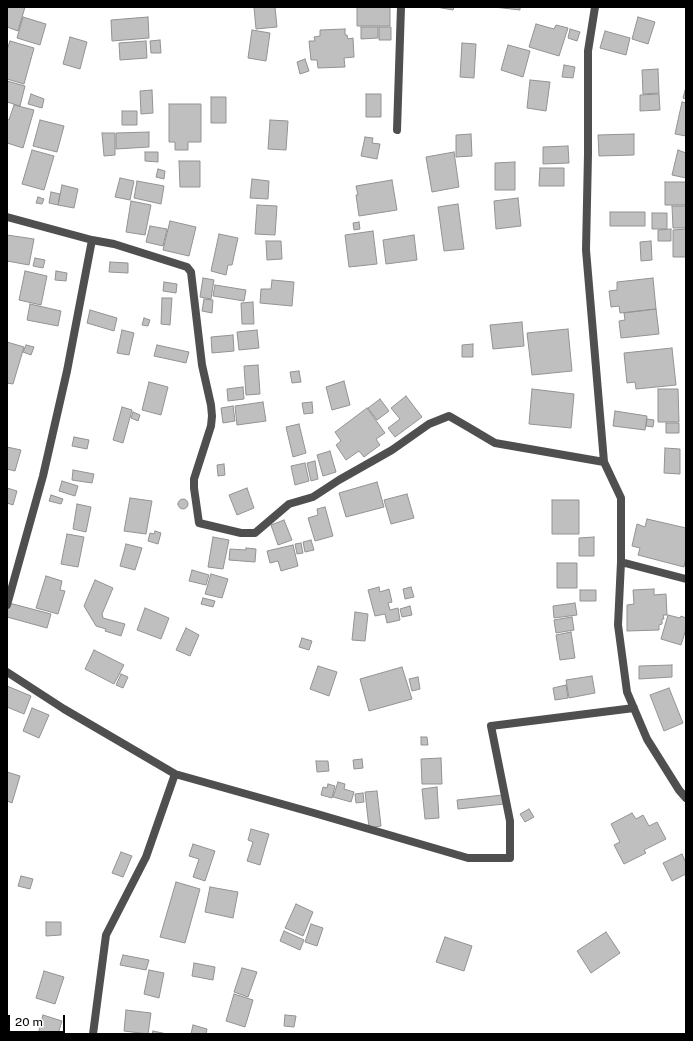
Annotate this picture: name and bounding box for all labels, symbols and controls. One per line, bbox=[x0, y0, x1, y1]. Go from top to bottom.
scale bar bbox=[10, 1007, 67, 1033]
text: 20 m bbox=[15, 1015, 43, 1029]

